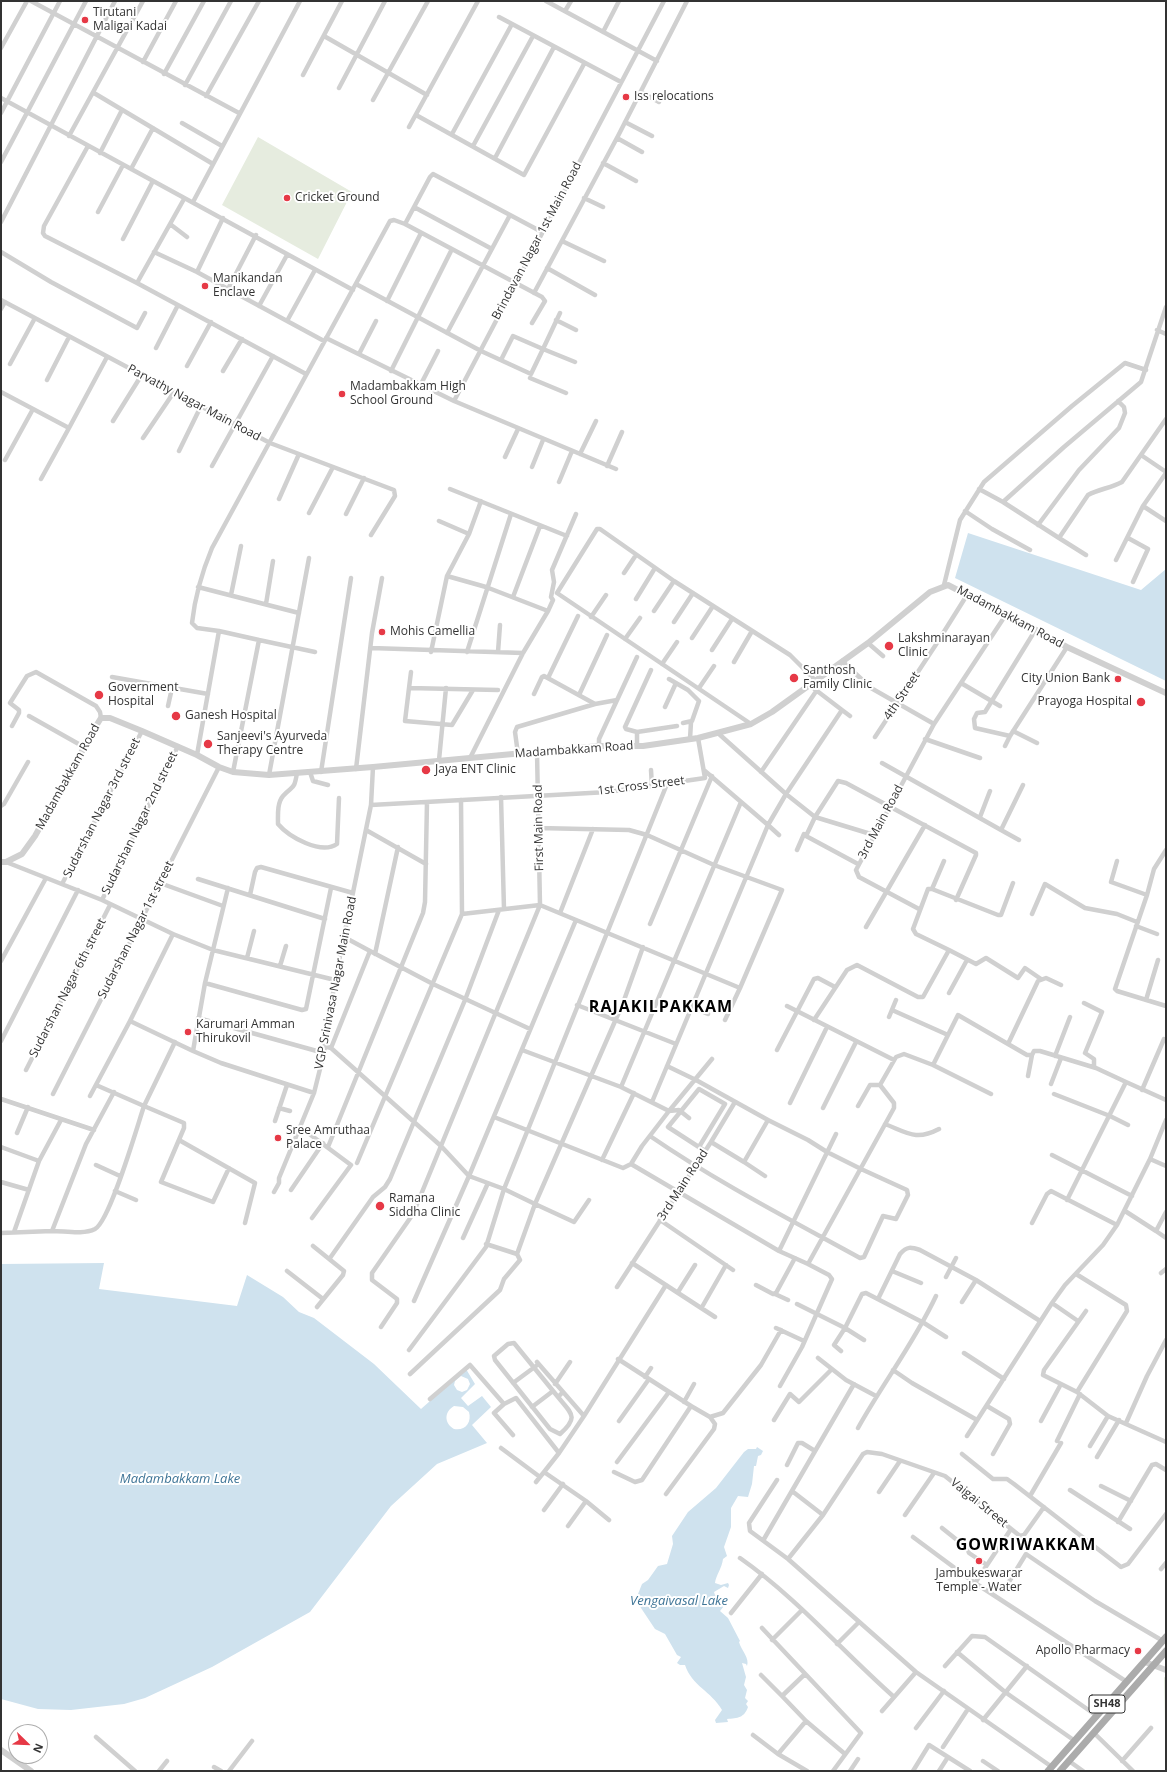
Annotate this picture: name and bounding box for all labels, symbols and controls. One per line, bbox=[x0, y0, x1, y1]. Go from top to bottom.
place label: Tirutani Maligai Kadai bbox=[93, 6, 167, 34]
marker: Tirutani Maligai Kadai bbox=[80, 15, 90, 25]
place label: Iss relocations bbox=[634, 90, 714, 104]
marker: Iss relocations bbox=[621, 92, 631, 102]
street label: Brindavan Nagar 1st Main Road bbox=[489, 160, 585, 322]
place label: Cricket Ground bbox=[295, 191, 380, 205]
marker: Cricket Ground bbox=[282, 193, 292, 203]
place label: Manikandan Enclave bbox=[213, 272, 283, 300]
marker: Manikandan Enclave bbox=[200, 281, 210, 291]
street label: Parvathy Nagar Main Road bbox=[125, 362, 263, 444]
place label: Madambakkam High School Ground bbox=[350, 380, 466, 408]
marker: Madambakkam High School Ground bbox=[337, 389, 347, 399]
street label: Madambakkam Road bbox=[954, 583, 1066, 651]
place label: Mohis Camellia bbox=[390, 625, 475, 639]
marker: Mohis Camellia bbox=[377, 627, 387, 637]
place label: Lakshminarayan Clinic bbox=[898, 632, 990, 660]
marker: Lakshminarayan Clinic bbox=[883, 640, 895, 652]
place label: Santhosh Family Clinic bbox=[803, 664, 872, 692]
street label: 4th Street bbox=[881, 669, 923, 723]
marker: Santhosh Family Clinic bbox=[788, 672, 800, 684]
place label: City Union Bank bbox=[1021, 672, 1110, 686]
marker: City Union Bank bbox=[1113, 674, 1123, 684]
place label: Government Hospital bbox=[108, 681, 178, 709]
marker: Government Hospital bbox=[93, 689, 105, 701]
place label: Prayoga Hospital bbox=[1038, 695, 1132, 709]
marker: Prayoga Hospital bbox=[1135, 696, 1147, 708]
place label: Ganesh Hospital bbox=[185, 709, 277, 723]
marker: Ganesh Hospital bbox=[170, 710, 182, 722]
street label: Madambakkam Road bbox=[33, 722, 103, 832]
place label: Sanjeevi's Ayurveda Therapy Centre bbox=[217, 730, 327, 758]
street label: Sudarshan Nagar 3rd street bbox=[60, 736, 144, 880]
marker: Sanjeevi's Ayurveda Therapy Centre bbox=[202, 738, 214, 750]
street label: Madambakkam Road bbox=[514, 739, 634, 761]
street label: Sudarshan Nagar 2nd street bbox=[99, 749, 181, 897]
place label: Jaya ENT Clinic bbox=[435, 763, 516, 777]
marker: Jaya ENT Clinic bbox=[420, 764, 432, 776]
street label: 1st Cross Street bbox=[597, 774, 685, 798]
street label: 3rd Main Road bbox=[855, 782, 907, 862]
street label: First Main Road bbox=[531, 784, 547, 872]
street label: Sudarshan Nagar 1st street bbox=[95, 859, 177, 1001]
street label: VGP Srinivasa Nagar Main Road bbox=[312, 895, 360, 1071]
street label: Sudarshan Nagar 6th street bbox=[27, 916, 109, 1060]
district label: RAJAKILPAKKAM bbox=[589, 997, 733, 1017]
place label: Karumari Amman Thirukovil bbox=[196, 1018, 295, 1046]
marker: Karumari Amman Thirukovil bbox=[183, 1027, 193, 1037]
place label: Sree Amruthaa Palace bbox=[286, 1124, 370, 1152]
marker: Sree Amruthaa Palace bbox=[273, 1133, 283, 1143]
street label: 3rd Main Road bbox=[655, 1147, 711, 1223]
place label: Ramana Siddha Clinic bbox=[389, 1192, 460, 1220]
marker: Ramana Siddha Clinic bbox=[374, 1200, 386, 1212]
water label: Madambakkam Lake bbox=[120, 1471, 240, 1487]
street label: Vaigai Street bbox=[947, 1475, 1011, 1531]
district label: GOWRIWAKKAM bbox=[956, 1535, 1096, 1555]
marker: Jambukeswarar Temple - Water bbox=[974, 1556, 984, 1566]
place label: Jambukeswarar Temple - Water bbox=[936, 1567, 1022, 1595]
water label: Vengaivasal Lake bbox=[630, 1593, 728, 1609]
place label: Apollo Pharmacy bbox=[1036, 1644, 1130, 1658]
marker: Apollo Pharmacy bbox=[1133, 1646, 1143, 1656]
road number: SH48 bbox=[1089, 1695, 1125, 1713]
north arrow bbox=[8, 1724, 48, 1764]
text: N bbox=[30, 1741, 47, 1756]

